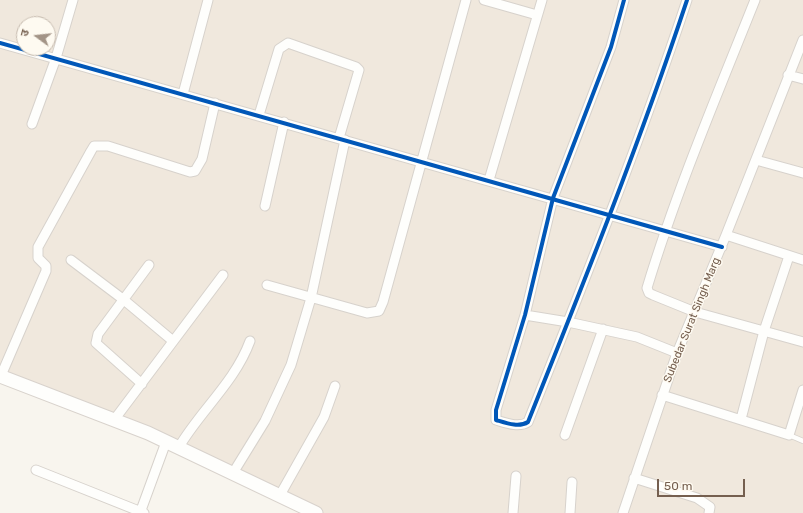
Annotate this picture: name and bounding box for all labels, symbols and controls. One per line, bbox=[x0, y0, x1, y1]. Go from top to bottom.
north arrow bbox=[16, 16, 56, 56]
text: उ bbox=[18, 28, 32, 38]
street label: Subedar Surat Singh Marg bbox=[661, 256, 723, 384]
scale bar bbox=[659, 471, 747, 497]
text: 50 m bbox=[664, 479, 692, 493]

